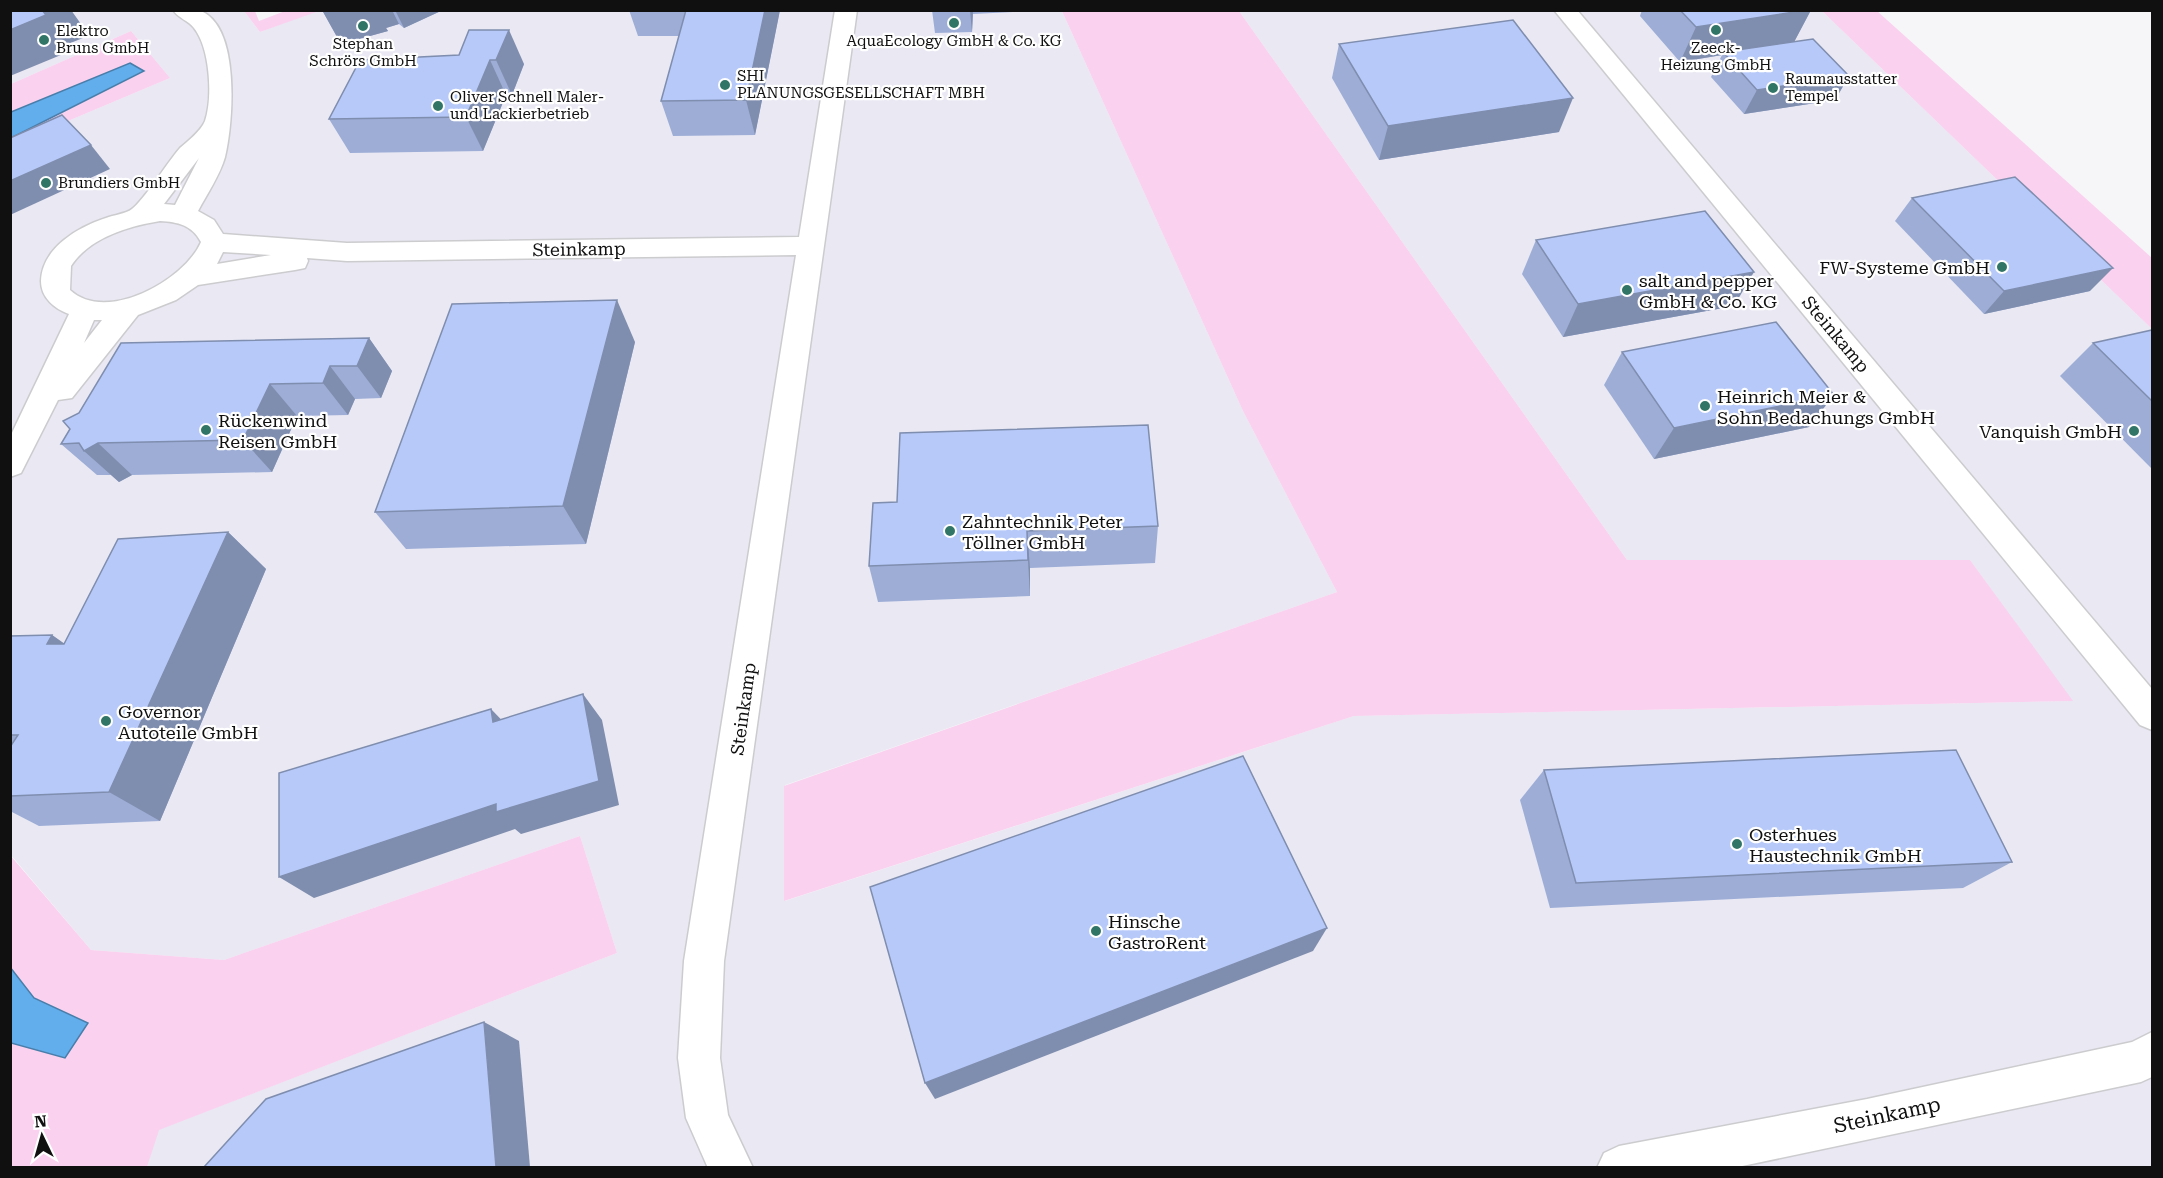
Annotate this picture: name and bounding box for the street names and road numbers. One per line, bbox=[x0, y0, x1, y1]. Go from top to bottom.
street label: Steinkamp bbox=[532, 238, 626, 260]
street label: Steinkamp bbox=[1798, 291, 1874, 377]
street label: Steinkamp bbox=[726, 661, 760, 757]
street label: Steinkamp bbox=[1831, 1092, 1943, 1138]

